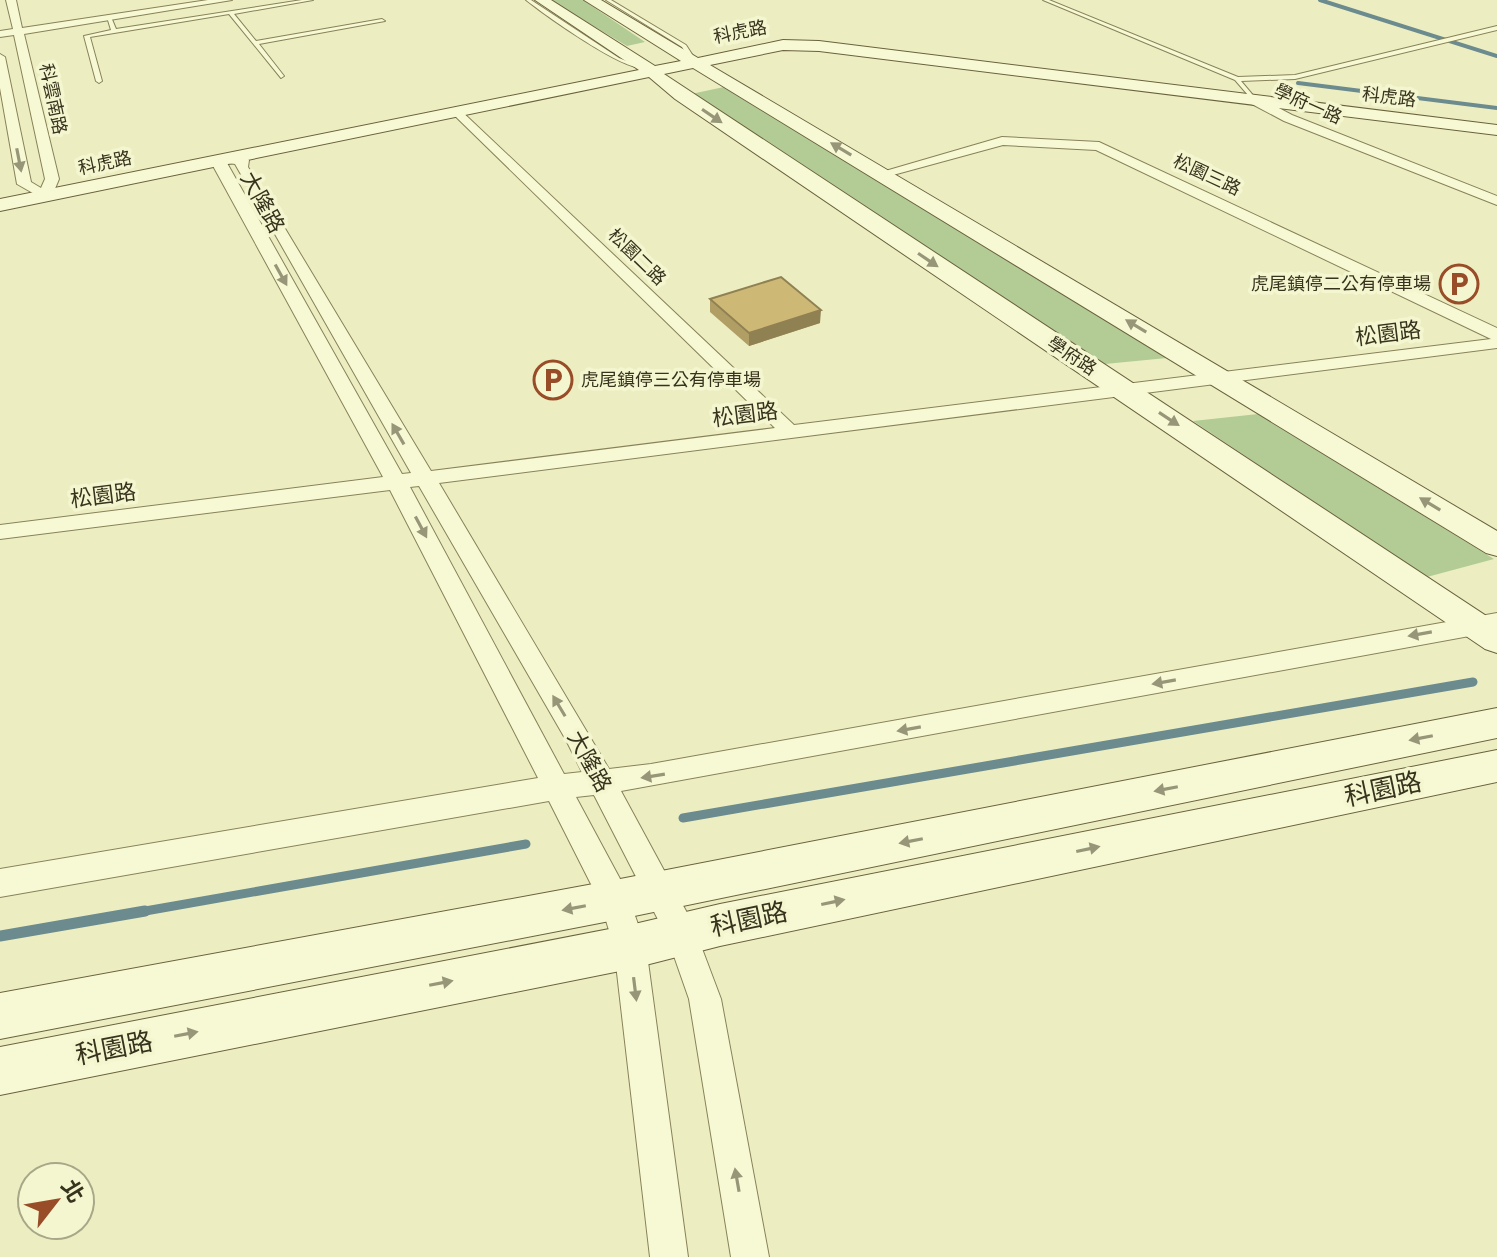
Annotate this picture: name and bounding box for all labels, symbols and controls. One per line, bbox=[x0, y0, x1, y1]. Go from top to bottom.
street label: 科虎路 bbox=[711, 15, 769, 48]
street label: 科雲南路 bbox=[35, 61, 72, 137]
street label: 學府一路 bbox=[1271, 78, 1346, 129]
street label: 科虎路 bbox=[1361, 82, 1417, 111]
one-way arrow bbox=[702, 108, 723, 123]
one-way arrow bbox=[830, 142, 852, 156]
street label: 科虎路 bbox=[76, 146, 134, 179]
one-way arrow bbox=[14, 147, 26, 172]
street label: 松園三路 bbox=[1170, 149, 1245, 200]
street label: 大隆路 bbox=[235, 166, 291, 238]
street label: 松園二路 bbox=[603, 223, 671, 290]
one-way arrow bbox=[918, 253, 939, 268]
parking icon: 虎尾鎮停二公有停車場 bbox=[1438, 263, 1480, 305]
one-way arrow bbox=[274, 264, 288, 286]
place label: 虎尾鎮停二公有停車場 bbox=[1251, 272, 1431, 295]
street label: 松園路 bbox=[1354, 315, 1422, 351]
one-way arrow bbox=[1125, 319, 1147, 333]
street label: 學府路 bbox=[1043, 331, 1101, 380]
parking icon: 虎尾鎮停三公有停車場 bbox=[532, 359, 574, 401]
place label: 虎尾鎮停三公有停車場 bbox=[581, 368, 761, 391]
street label: 松園路 bbox=[711, 396, 779, 432]
one-way arrow bbox=[1158, 412, 1179, 427]
one-way arrow bbox=[391, 423, 405, 445]
street label: 松園路 bbox=[69, 477, 137, 513]
one-way arrow bbox=[1419, 497, 1441, 511]
one-way arrow bbox=[414, 515, 427, 538]
one-way arrow bbox=[1407, 629, 1432, 641]
one-way arrow bbox=[1152, 676, 1177, 688]
one-way arrow bbox=[552, 695, 566, 717]
one-way arrow bbox=[896, 723, 921, 735]
street label: 大隆路 bbox=[562, 725, 618, 797]
one-way arrow bbox=[1408, 732, 1433, 745]
street label: 科園路 bbox=[1341, 764, 1424, 813]
one-way arrow bbox=[640, 770, 665, 783]
one-way arrow bbox=[1153, 784, 1178, 796]
one-way arrow bbox=[898, 835, 923, 847]
one-way arrow bbox=[1075, 843, 1100, 855]
street label: 科園路 bbox=[707, 894, 790, 943]
one-way arrow bbox=[821, 895, 846, 907]
one-way arrow bbox=[561, 903, 586, 915]
one-way arrow bbox=[429, 977, 454, 989]
one-way arrow bbox=[629, 977, 642, 1002]
street label: 科園路 bbox=[72, 1024, 155, 1071]
one-way arrow bbox=[174, 1027, 199, 1039]
north arrow bbox=[16, 1161, 96, 1241]
one-way arrow bbox=[730, 1167, 742, 1192]
text: 北 bbox=[55, 1174, 91, 1207]

